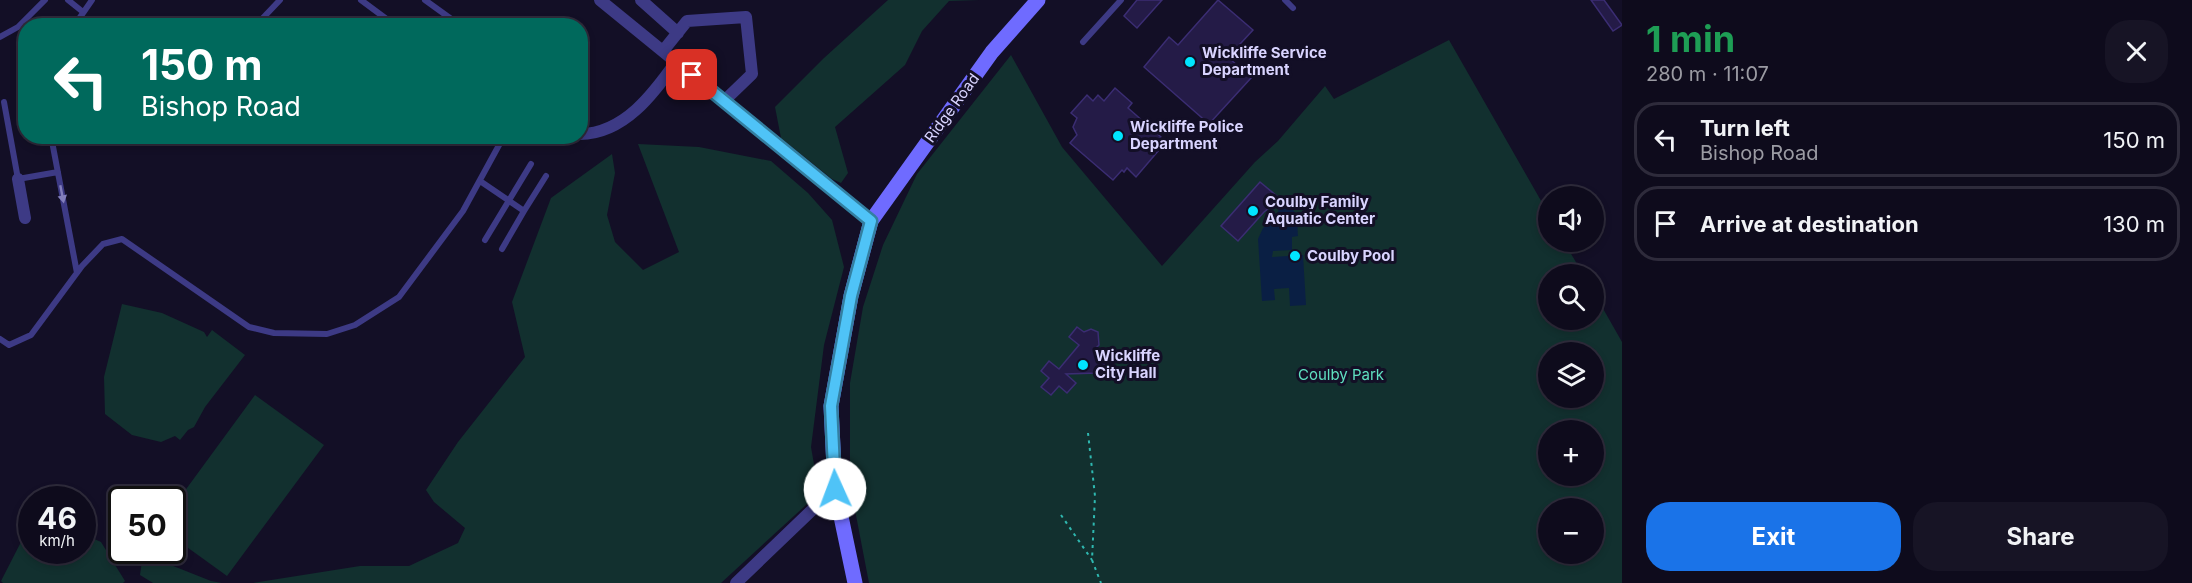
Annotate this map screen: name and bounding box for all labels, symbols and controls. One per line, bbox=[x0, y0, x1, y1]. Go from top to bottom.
text: 1 min bbox=[1646, 17, 1735, 61]
button: close bbox=[2105, 20, 2168, 83]
text: 150 m bbox=[141, 39, 263, 90]
icon: left bbox=[42, 42, 120, 120]
place label: Wickliffe Service Department bbox=[1202, 43, 1327, 79]
pin bbox=[666, 49, 717, 100]
marker: Wickliffe Service Department bbox=[1183, 55, 1197, 69]
icon: arrive bbox=[675, 58, 708, 91]
text: 280 m · 11:07 bbox=[1646, 62, 1769, 86]
street label: Ridge Road bbox=[920, 69, 983, 146]
text: Bishop Road bbox=[141, 90, 301, 123]
text: Turn left bbox=[1700, 115, 1790, 141]
place label: Wickliffe Police Department bbox=[1130, 117, 1244, 153]
icon: left bbox=[1649, 123, 1682, 156]
text: 150 m bbox=[2103, 127, 2165, 153]
marker: Wickliffe Police Department bbox=[1111, 129, 1125, 143]
text: Bishop Road bbox=[1700, 141, 1818, 165]
one-way arrow bbox=[58, 185, 67, 204]
map controls bbox=[1538, 186, 1604, 564]
button: sound bbox=[1538, 186, 1604, 252]
place label: Coulby Family Aquatic Center bbox=[1265, 192, 1375, 228]
marker: Coulby Family Aquatic Center bbox=[1246, 204, 1260, 218]
icon: arrive bbox=[1649, 207, 1682, 240]
text: Arrive at destination bbox=[1700, 211, 1919, 237]
text: 130 m bbox=[2103, 211, 2165, 237]
place label: Coulby Pool bbox=[1307, 246, 1395, 265]
marker: Coulby Pool bbox=[1288, 249, 1302, 263]
button: search bbox=[1538, 264, 1604, 330]
button: layers bbox=[1538, 342, 1604, 408]
place label: Wickliffe City Hall bbox=[1095, 346, 1160, 382]
marker: Wickliffe City Hall bbox=[1076, 358, 1090, 372]
park label: Coulby Park bbox=[1298, 365, 1385, 384]
button: + bbox=[1538, 420, 1604, 486]
position arrow bbox=[803, 457, 867, 521]
speed limit sign: 50 bbox=[108, 486, 186, 564]
button: − bbox=[1538, 498, 1604, 564]
text: 46 bbox=[37, 500, 77, 536]
button: Exit bbox=[1646, 502, 1901, 571]
button: Share bbox=[1913, 502, 2168, 571]
text: km/h bbox=[39, 531, 75, 550]

